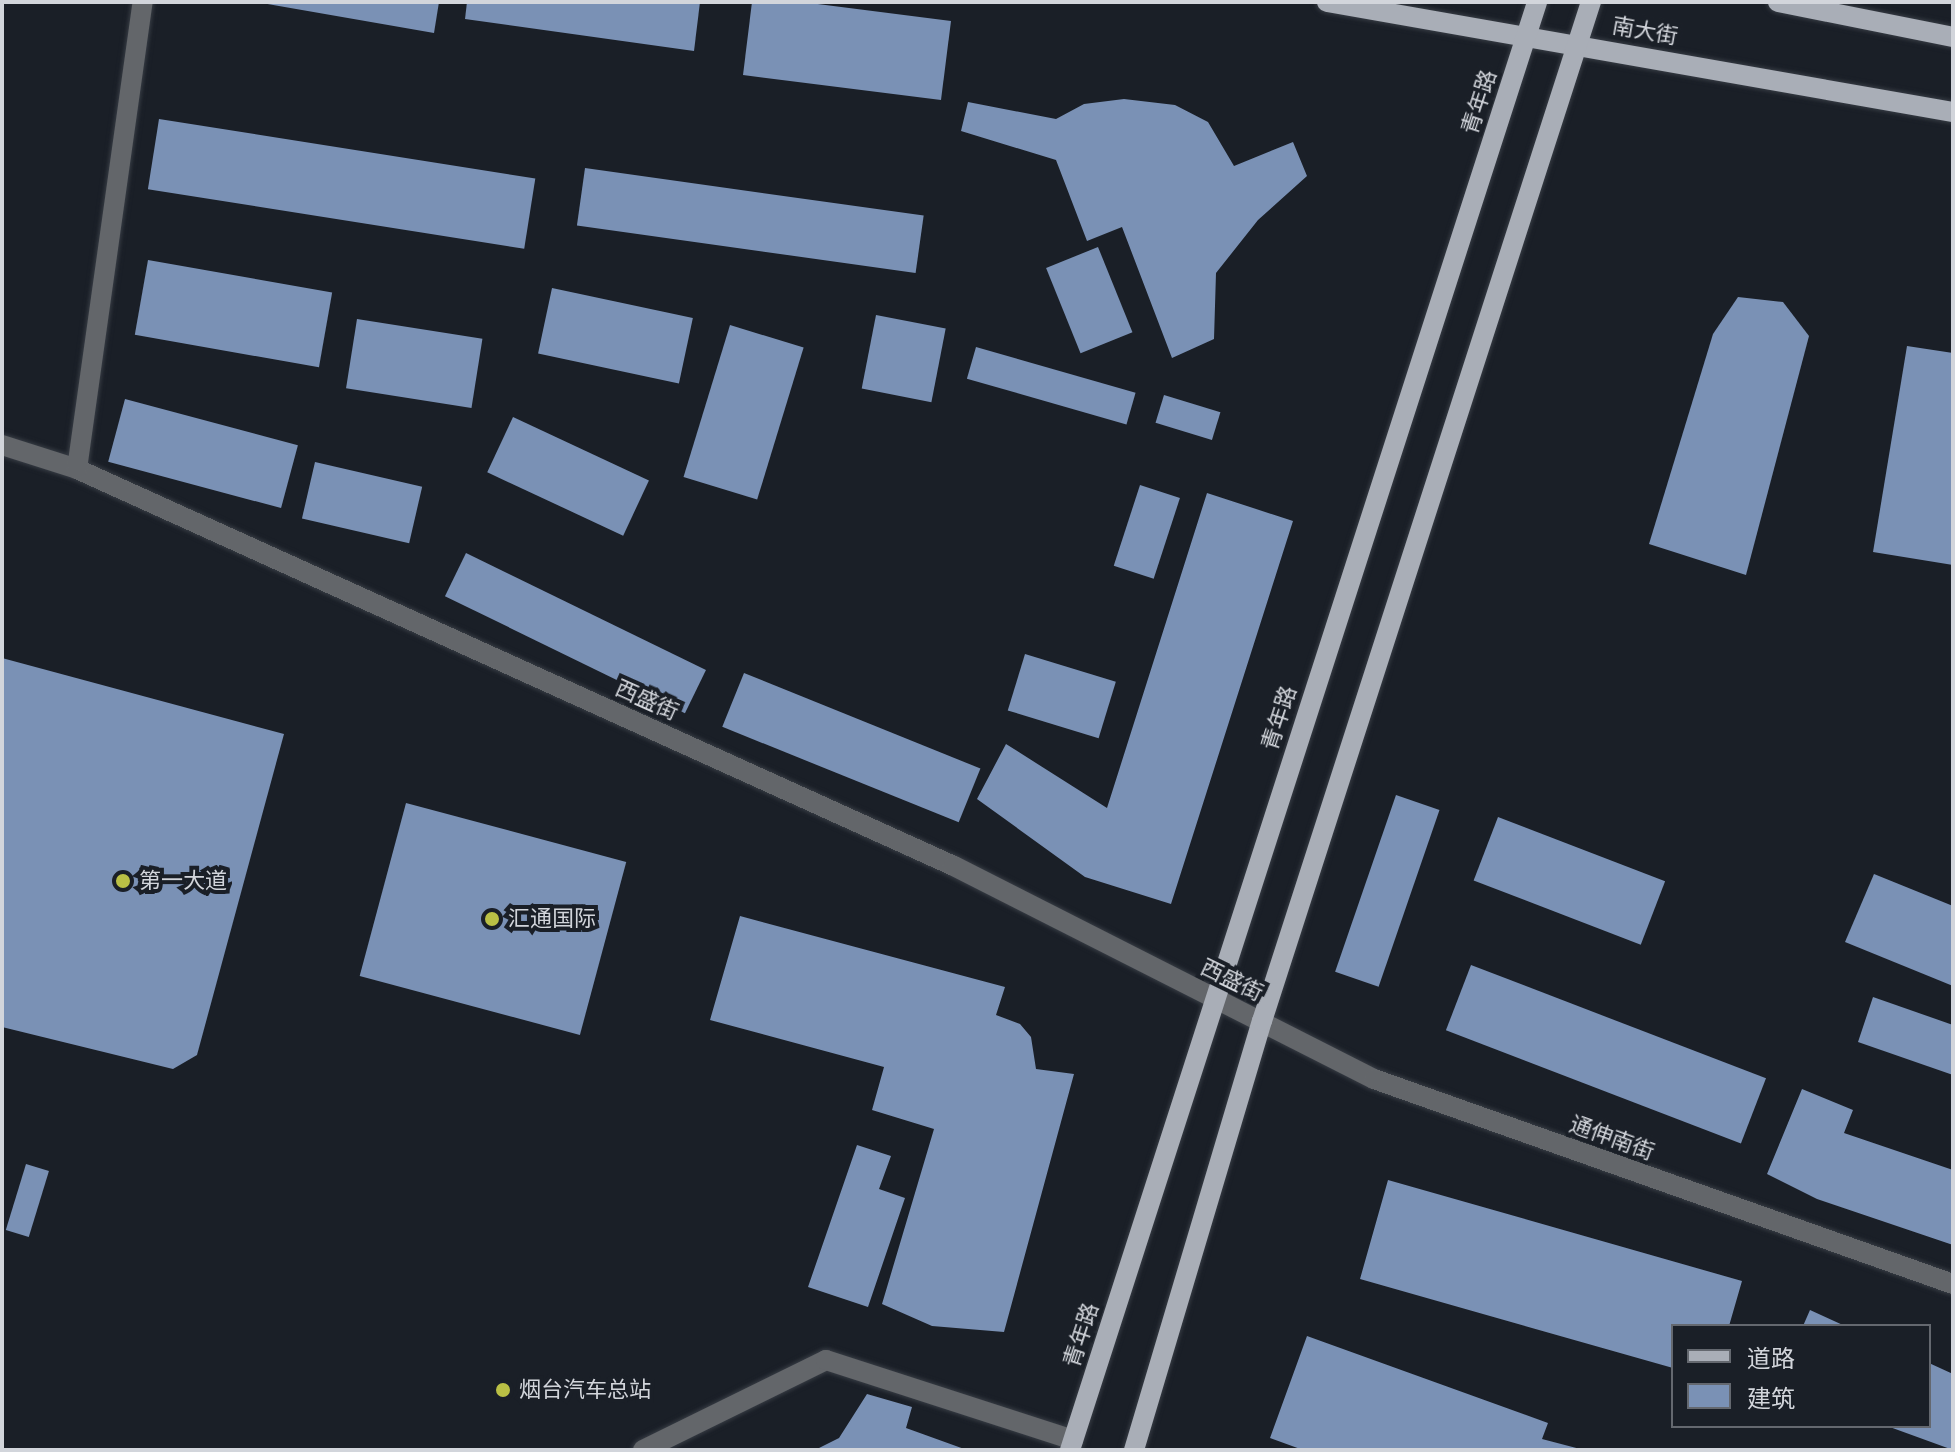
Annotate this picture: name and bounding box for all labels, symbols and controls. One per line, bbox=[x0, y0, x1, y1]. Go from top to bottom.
street label: 南大街 bbox=[1610, 12, 1680, 50]
street label: 青年路 bbox=[1456, 67, 1502, 137]
street label: 西盛街 bbox=[611, 675, 683, 725]
street label: 青年路 bbox=[1256, 683, 1302, 753]
place label: 第一大道 bbox=[139, 868, 227, 894]
marker: 第一大道 bbox=[114, 872, 132, 890]
place label: 汇通国际 bbox=[508, 906, 596, 932]
marker: 汇通国际 bbox=[483, 910, 501, 928]
street label: 西盛街 bbox=[1197, 954, 1267, 1006]
street label: 通伸南街 bbox=[1566, 1111, 1658, 1165]
street label: 青年路 bbox=[1058, 1300, 1104, 1370]
legend bbox=[1671, 1324, 1931, 1428]
text: 道路 bbox=[1747, 1345, 1795, 1373]
place label: 烟台汽车总站 bbox=[519, 1377, 651, 1403]
marker: 烟台汽车总站 bbox=[494, 1381, 512, 1399]
text: 建筑 bbox=[1747, 1385, 1795, 1413]

